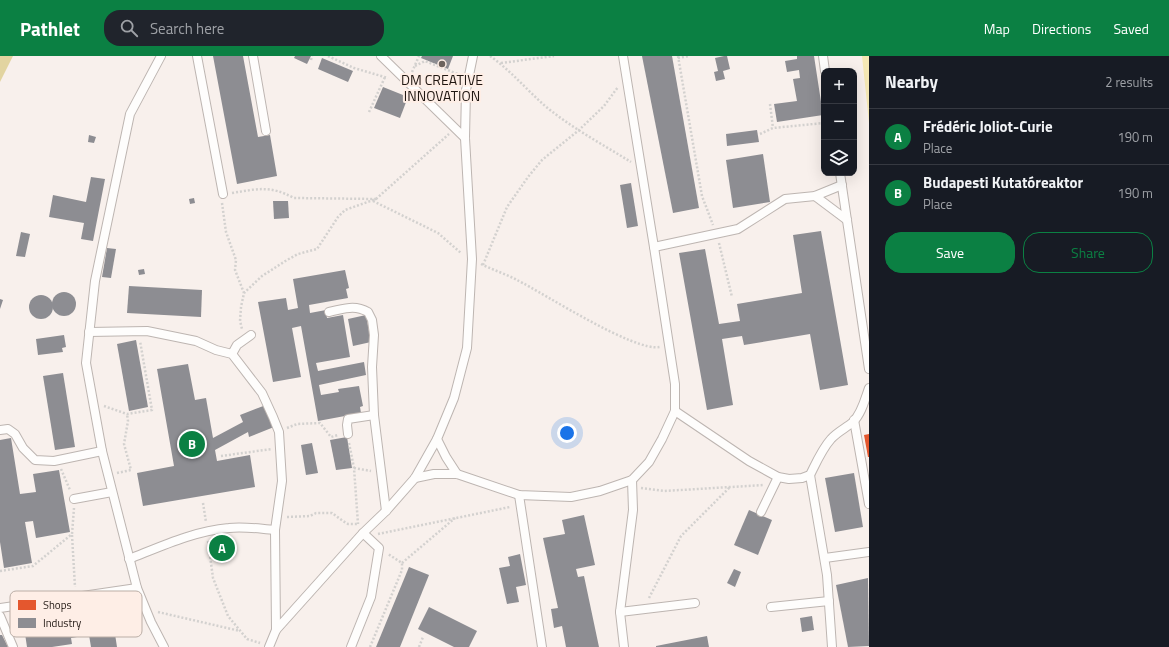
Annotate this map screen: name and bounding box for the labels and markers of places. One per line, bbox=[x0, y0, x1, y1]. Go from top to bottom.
marker: DM CREATIVE INNOVATION bbox=[437, 59, 447, 69]
place label: DM CREATIVE INNOVATION bbox=[401, 69, 483, 106]
pin: B bbox=[179, 429, 205, 459]
pin: A bbox=[209, 533, 235, 563]

